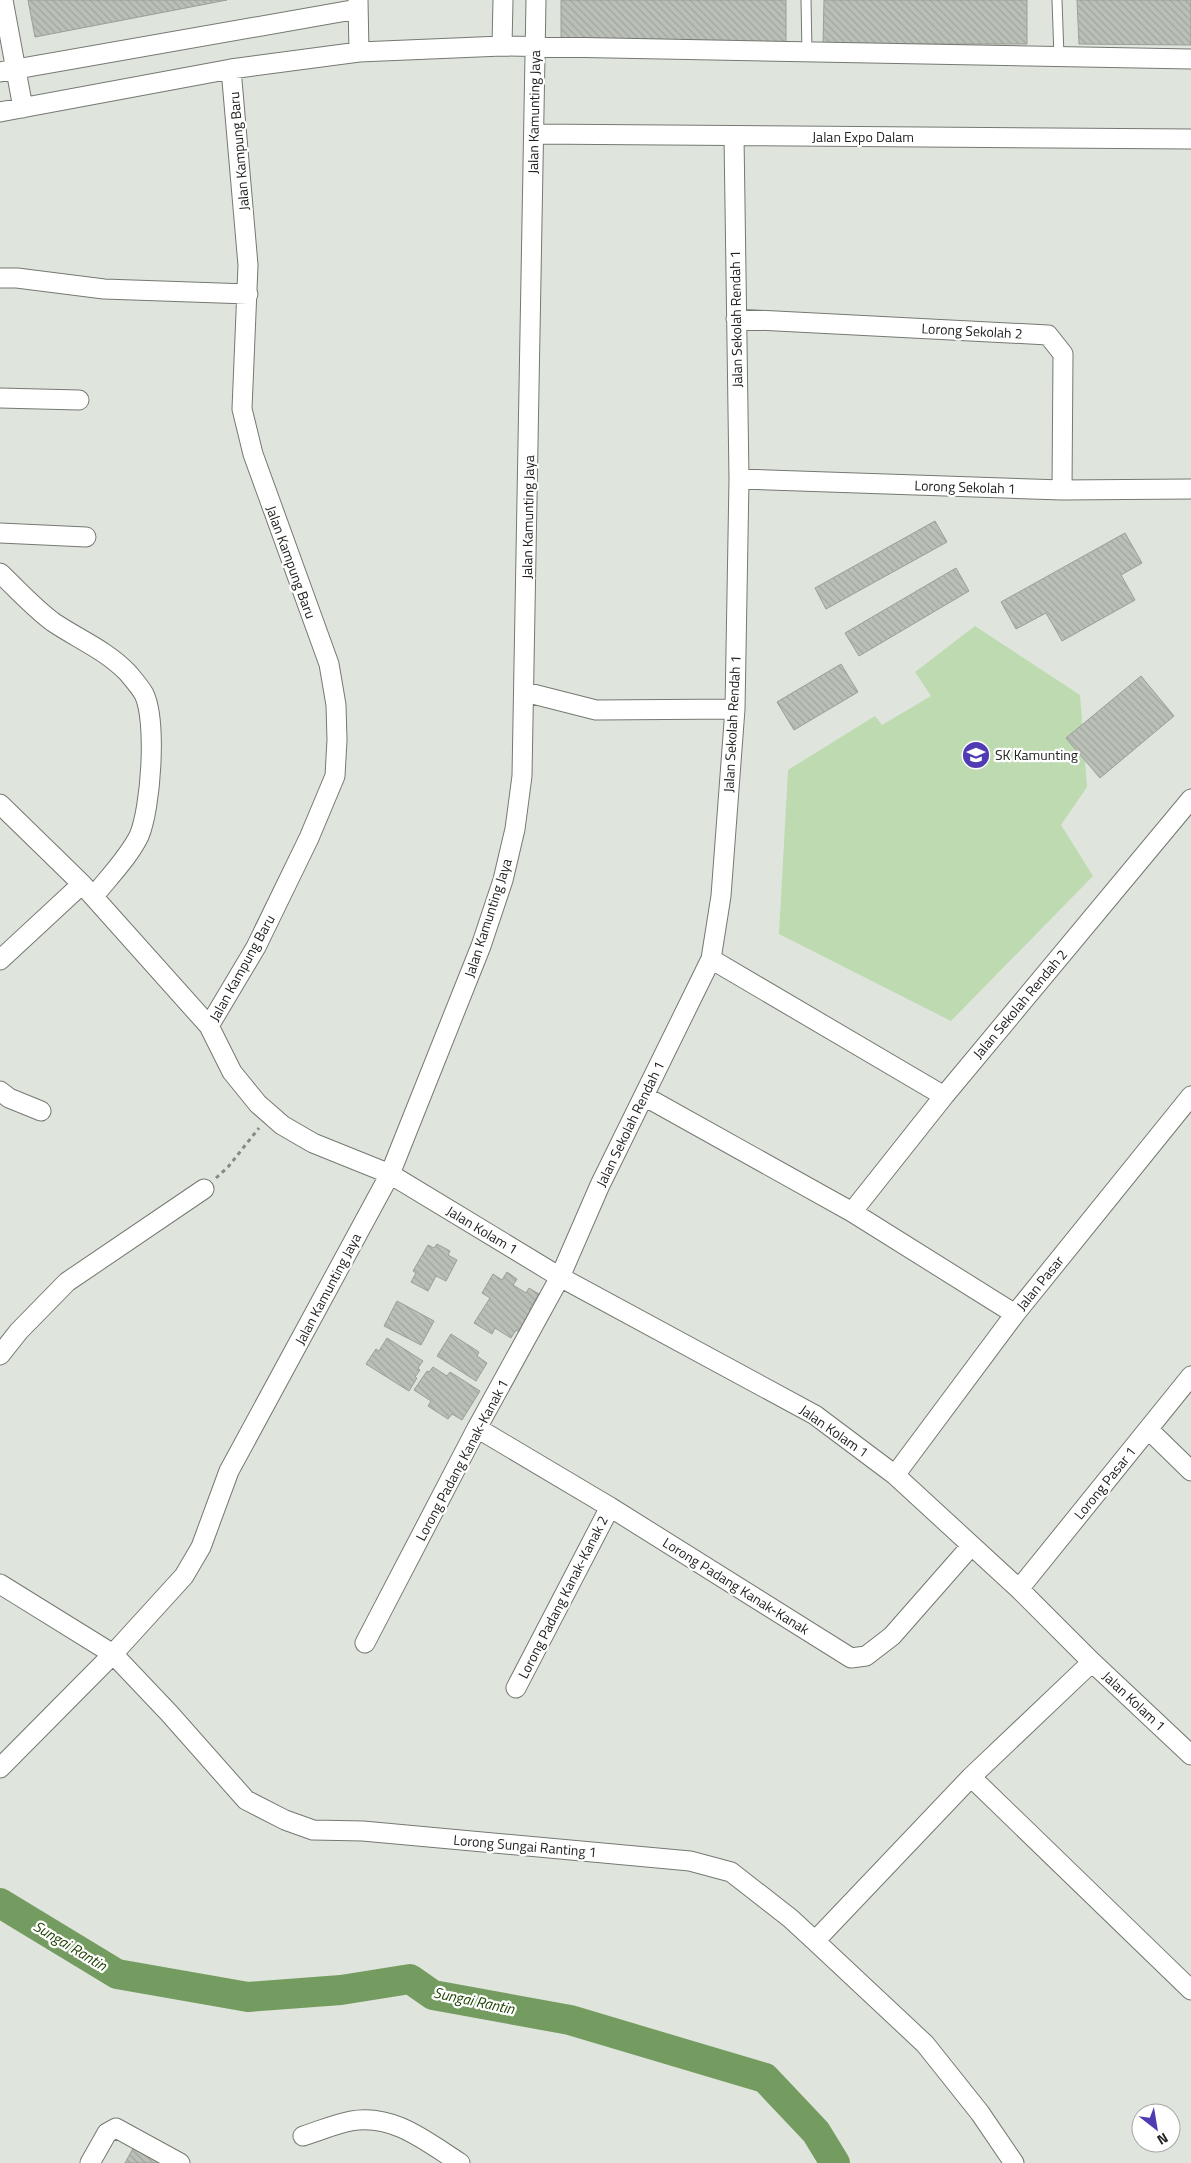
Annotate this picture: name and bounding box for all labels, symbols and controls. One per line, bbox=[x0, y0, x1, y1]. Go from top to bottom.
street label: Jalan Kamunting Jaya bbox=[522, 50, 545, 174]
street label: Jalan Kampung Baru bbox=[223, 91, 254, 211]
street label: Jalan Expo Dalam bbox=[812, 126, 914, 147]
street label: Jalan Sekolah Rendah 1 bbox=[724, 250, 747, 388]
street label: Lorong Sekolah 2 bbox=[921, 317, 1023, 344]
street label: Jalan Kamunting Jaya bbox=[516, 455, 539, 579]
street label: Lorong Sekolah 1 bbox=[914, 474, 1016, 499]
street label: Jalan Kampung Baru bbox=[261, 502, 322, 621]
street label: Jalan Sekolah Rendah 1 bbox=[717, 655, 746, 793]
school or university icon: SK Kamunting bbox=[961, 740, 991, 770]
place label: SK Kamunting bbox=[995, 744, 1078, 765]
street label: Jalan Kamunting Jaya bbox=[458, 856, 517, 980]
street label: Jalan Kampung Baru bbox=[204, 911, 280, 1025]
street label: Jalan Sekolah Rendah 2 bbox=[967, 944, 1072, 1063]
street label: Jalan Sekolah Rendah 1 bbox=[590, 1057, 669, 1190]
street label: Jalan Kolam 1 bbox=[443, 1200, 522, 1259]
street label: Jalan Kamunting Jaya bbox=[289, 1229, 366, 1348]
street label: Jalan Pasar bbox=[1011, 1251, 1068, 1315]
street label: Lorong Padang Kanak-Kanak 1 bbox=[410, 1375, 513, 1544]
street label: Jalan Kolam 1 bbox=[796, 1399, 873, 1462]
street label: Lorong Pasar 1 bbox=[1069, 1442, 1141, 1524]
street label: Lorong Padang Kanak-Kanak 2 bbox=[512, 1512, 613, 1682]
street label: Lorong Padang Kanak-Kanak bbox=[659, 1532, 814, 1640]
street label: Jalan Kolam 1 bbox=[1098, 1666, 1171, 1736]
street label: Lorong Sungai Ranting 1 bbox=[453, 1829, 597, 1862]
water label: Sungai Rantin bbox=[29, 1915, 112, 1977]
water label: Sungai Rantin bbox=[432, 1981, 517, 2020]
north arrow bbox=[1131, 2103, 1181, 2153]
text: N bbox=[1153, 2128, 1173, 2151]

